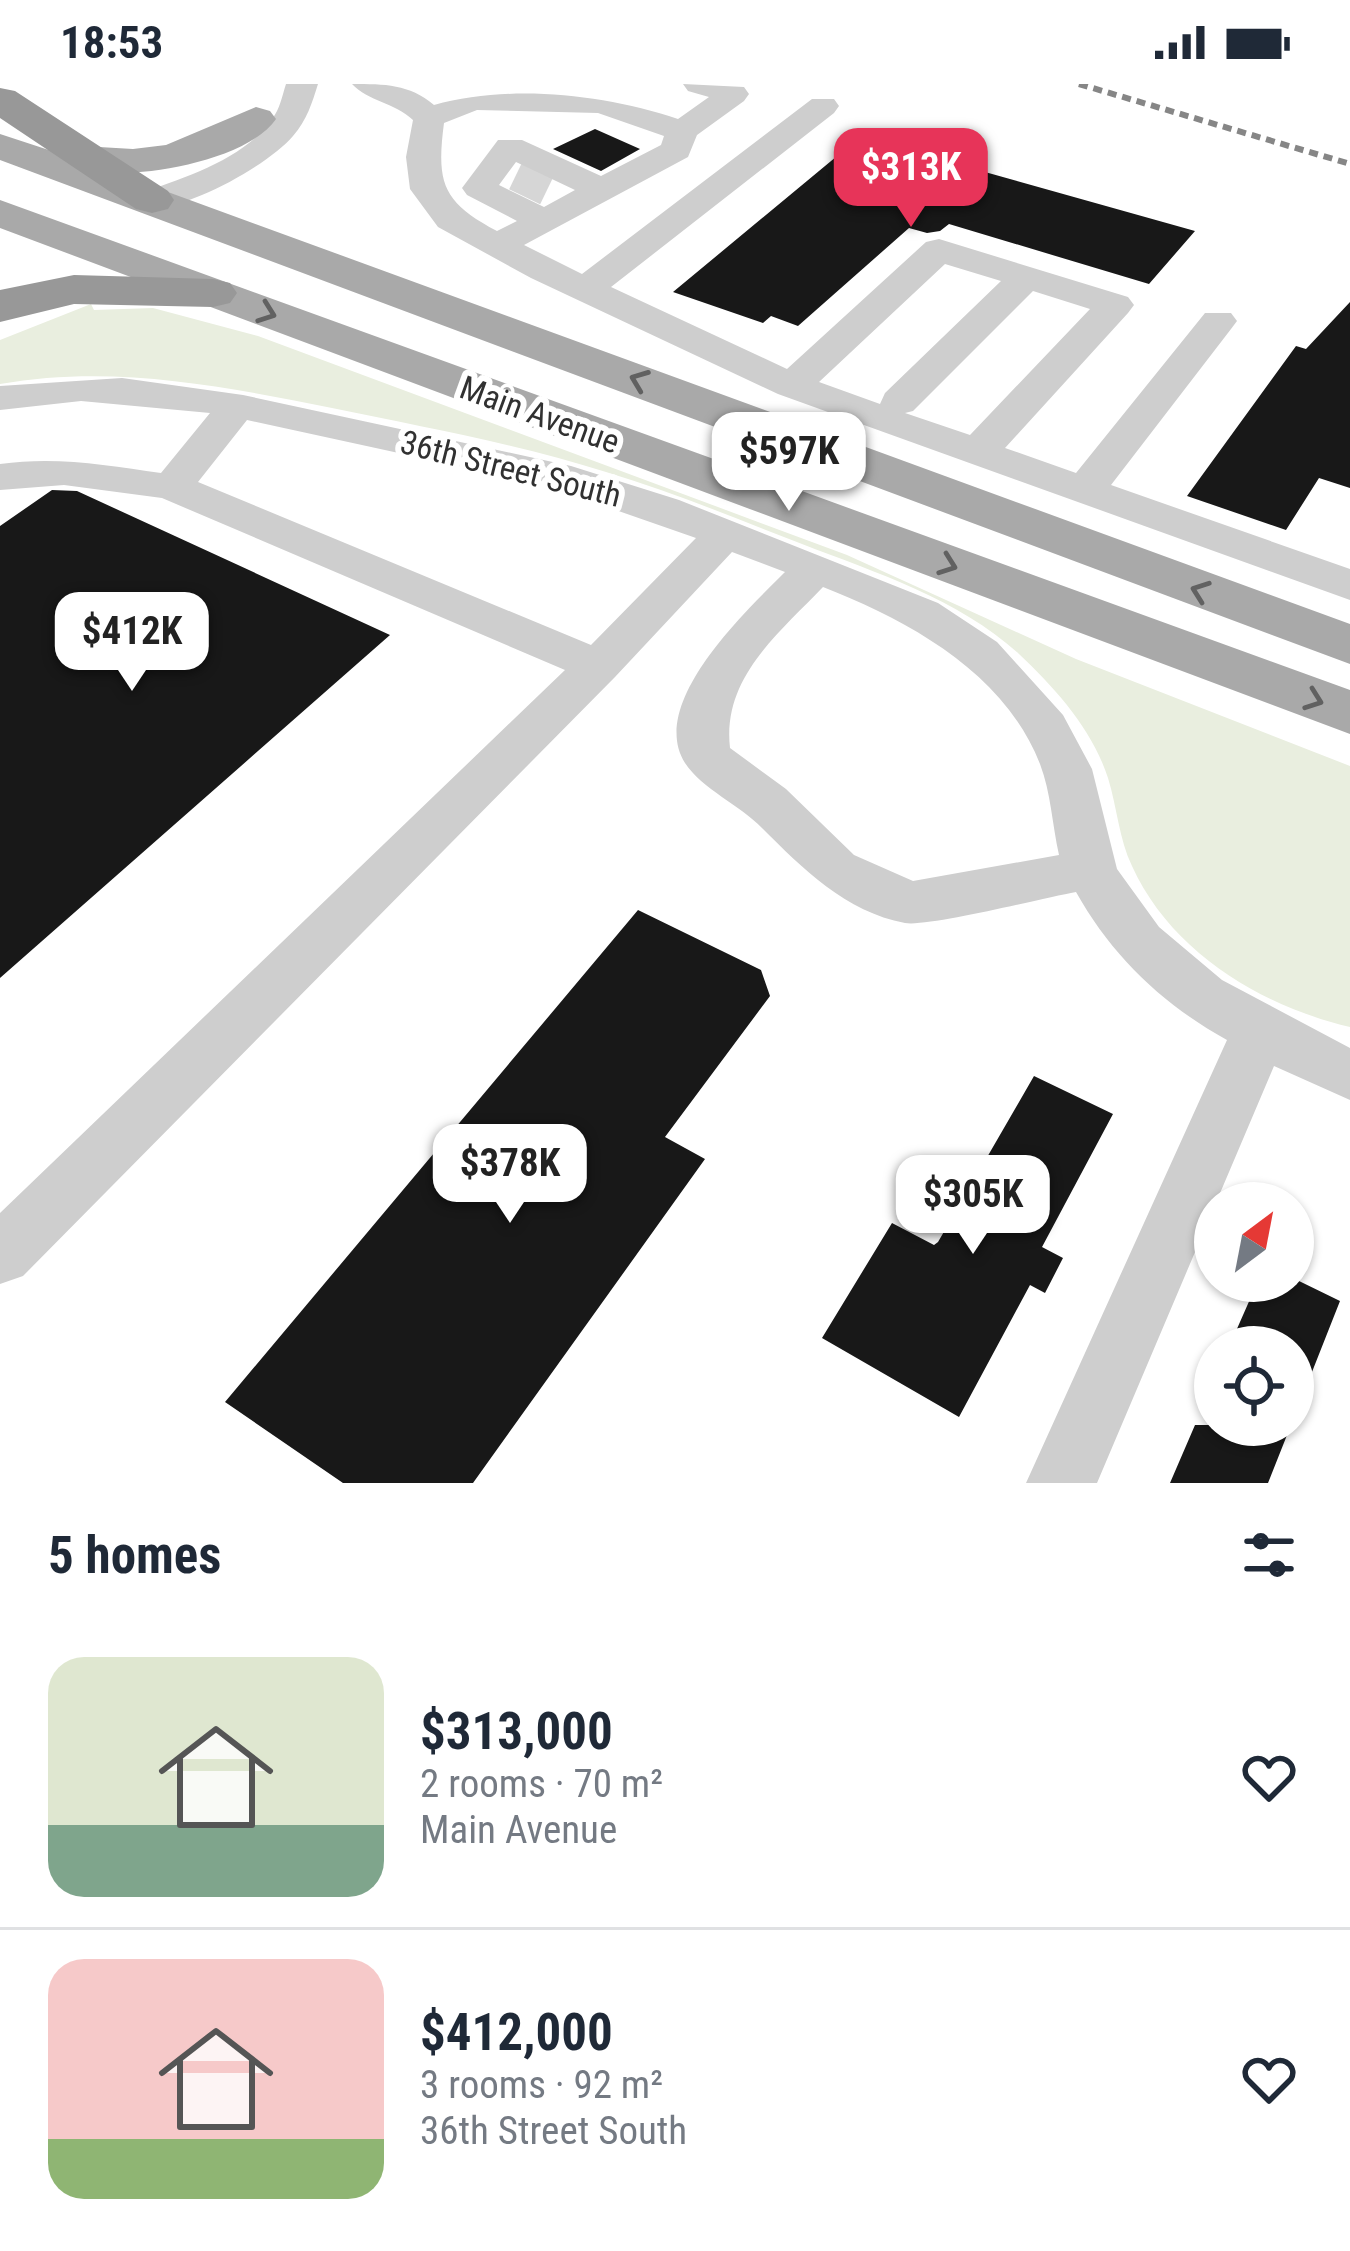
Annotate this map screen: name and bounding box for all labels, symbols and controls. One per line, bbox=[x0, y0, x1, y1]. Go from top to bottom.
text: 18:53 bbox=[60, 16, 163, 69]
pin: $313K bbox=[827, 128, 995, 230]
text: $313K bbox=[861, 144, 961, 190]
one-way arrow bbox=[255, 299, 276, 323]
street label: Main Avenue bbox=[455, 368, 625, 461]
one-way arrow bbox=[629, 369, 650, 394]
pin: $597K bbox=[705, 412, 873, 514]
street label: 36th Street South bbox=[396, 422, 625, 515]
text: $597K bbox=[739, 428, 839, 474]
one-way arrow bbox=[936, 550, 957, 575]
one-way arrow bbox=[1191, 581, 1212, 605]
pin: $412K bbox=[48, 592, 216, 694]
text: $412K bbox=[82, 608, 182, 654]
one-way arrow bbox=[1302, 685, 1323, 710]
pin: $378K bbox=[426, 1124, 594, 1226]
text: $378K bbox=[460, 1140, 560, 1186]
pin: $305K bbox=[889, 1155, 1057, 1257]
text: $305K bbox=[923, 1171, 1023, 1217]
north arrow bbox=[1194, 1182, 1314, 1302]
map controls bbox=[1194, 1182, 1314, 1446]
button: locate bbox=[1194, 1326, 1314, 1446]
icon: filters bbox=[1236, 1522, 1302, 1588]
text: 5 homes bbox=[48, 1526, 221, 1585]
text: $313,000 bbox=[420, 1702, 613, 1761]
icon: home bbox=[144, 1705, 288, 1849]
icon: heart bbox=[1236, 1744, 1302, 1810]
text: 2 rooms · 70 m² bbox=[420, 1761, 663, 1807]
text: Main Avenue bbox=[420, 1807, 617, 1853]
text: $412,000 bbox=[420, 2003, 613, 2062]
icon: home bbox=[144, 2007, 288, 2151]
icon: heart bbox=[1236, 2046, 1302, 2112]
text: 3 rooms · 92 m² bbox=[420, 2062, 663, 2108]
text: 36th Street South bbox=[420, 2108, 687, 2154]

